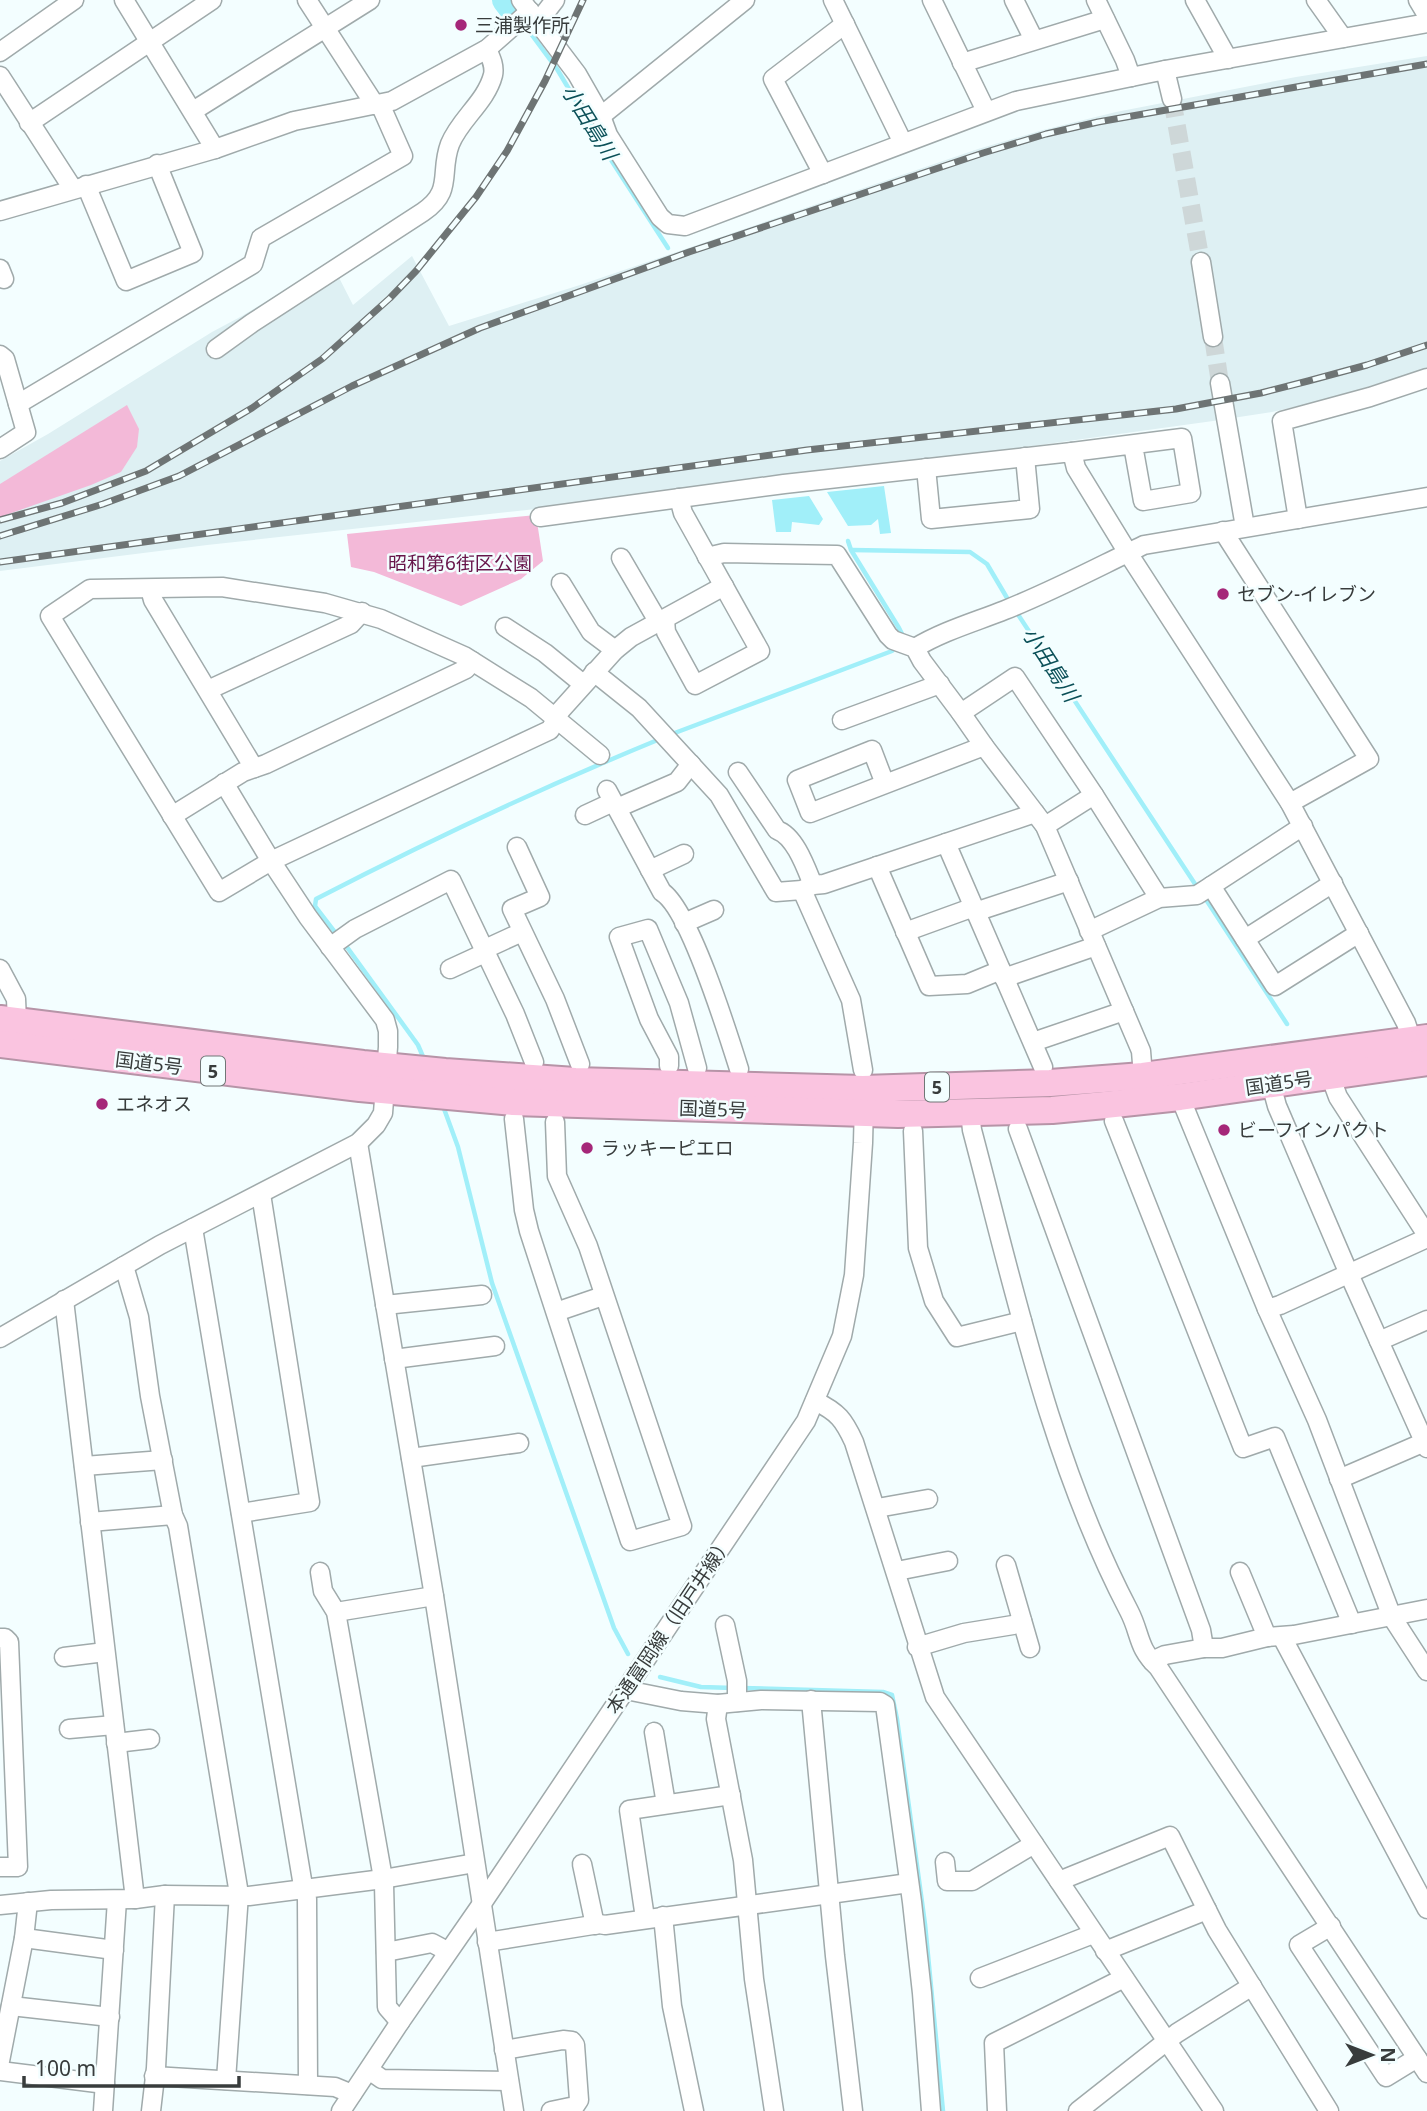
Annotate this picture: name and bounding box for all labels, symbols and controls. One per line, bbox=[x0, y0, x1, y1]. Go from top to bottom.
place label: 三浦製作所 bbox=[475, 12, 570, 38]
marker: 三浦製作所 bbox=[453, 17, 469, 33]
water label: 小田島川 bbox=[556, 79, 625, 167]
park label: 昭和第6街区公園 bbox=[388, 550, 532, 576]
place label: セブン-イレブン bbox=[1237, 581, 1376, 607]
marker: セブン-イレブン bbox=[1215, 586, 1231, 602]
water label: 小田島川 bbox=[1016, 621, 1087, 709]
street label: 国道5号 bbox=[114, 1046, 184, 1080]
road number: 5 bbox=[201, 1056, 225, 1086]
street label: 国道5号 bbox=[1244, 1065, 1314, 1101]
road number: 5 bbox=[925, 1072, 949, 1102]
place label: エネオス bbox=[116, 1091, 192, 1117]
street label: 国道5号 bbox=[679, 1095, 747, 1123]
marker: エネオス bbox=[94, 1096, 110, 1112]
place label: ビーフインパクト bbox=[1238, 1117, 1389, 1143]
marker: ビーフインパクト bbox=[1216, 1122, 1232, 1138]
place label: ラッキーピエロ bbox=[601, 1135, 734, 1161]
marker: ラッキーピエロ bbox=[579, 1140, 595, 1156]
street label: 本通富岡線（旧戸井線） bbox=[600, 1531, 738, 1719]
north arrow bbox=[1336, 2020, 1406, 2090]
scale bar bbox=[24, 2044, 240, 2088]
text: N bbox=[1375, 2047, 1401, 2063]
text: 100 m bbox=[35, 2054, 96, 2082]

